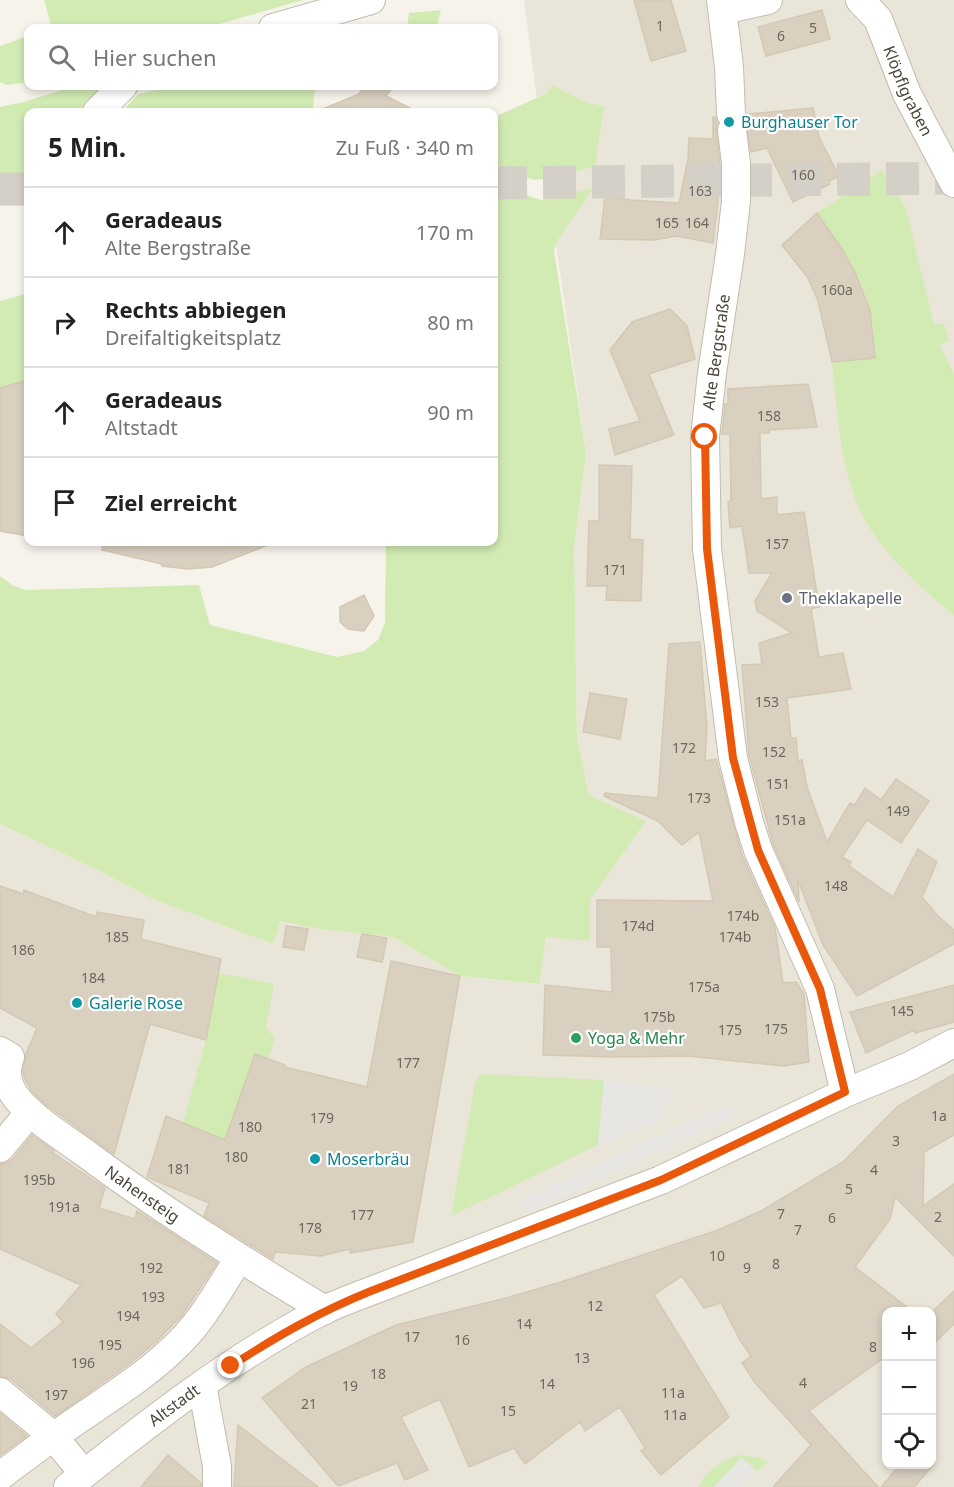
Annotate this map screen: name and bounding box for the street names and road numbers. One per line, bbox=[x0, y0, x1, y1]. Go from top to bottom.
street label: Klöpflgraben bbox=[878, 42, 938, 140]
street label: Alte Bergstraße bbox=[697, 293, 735, 411]
street label: Nahensteig bbox=[101, 1160, 184, 1228]
street label: Altstadt bbox=[144, 1379, 204, 1431]

